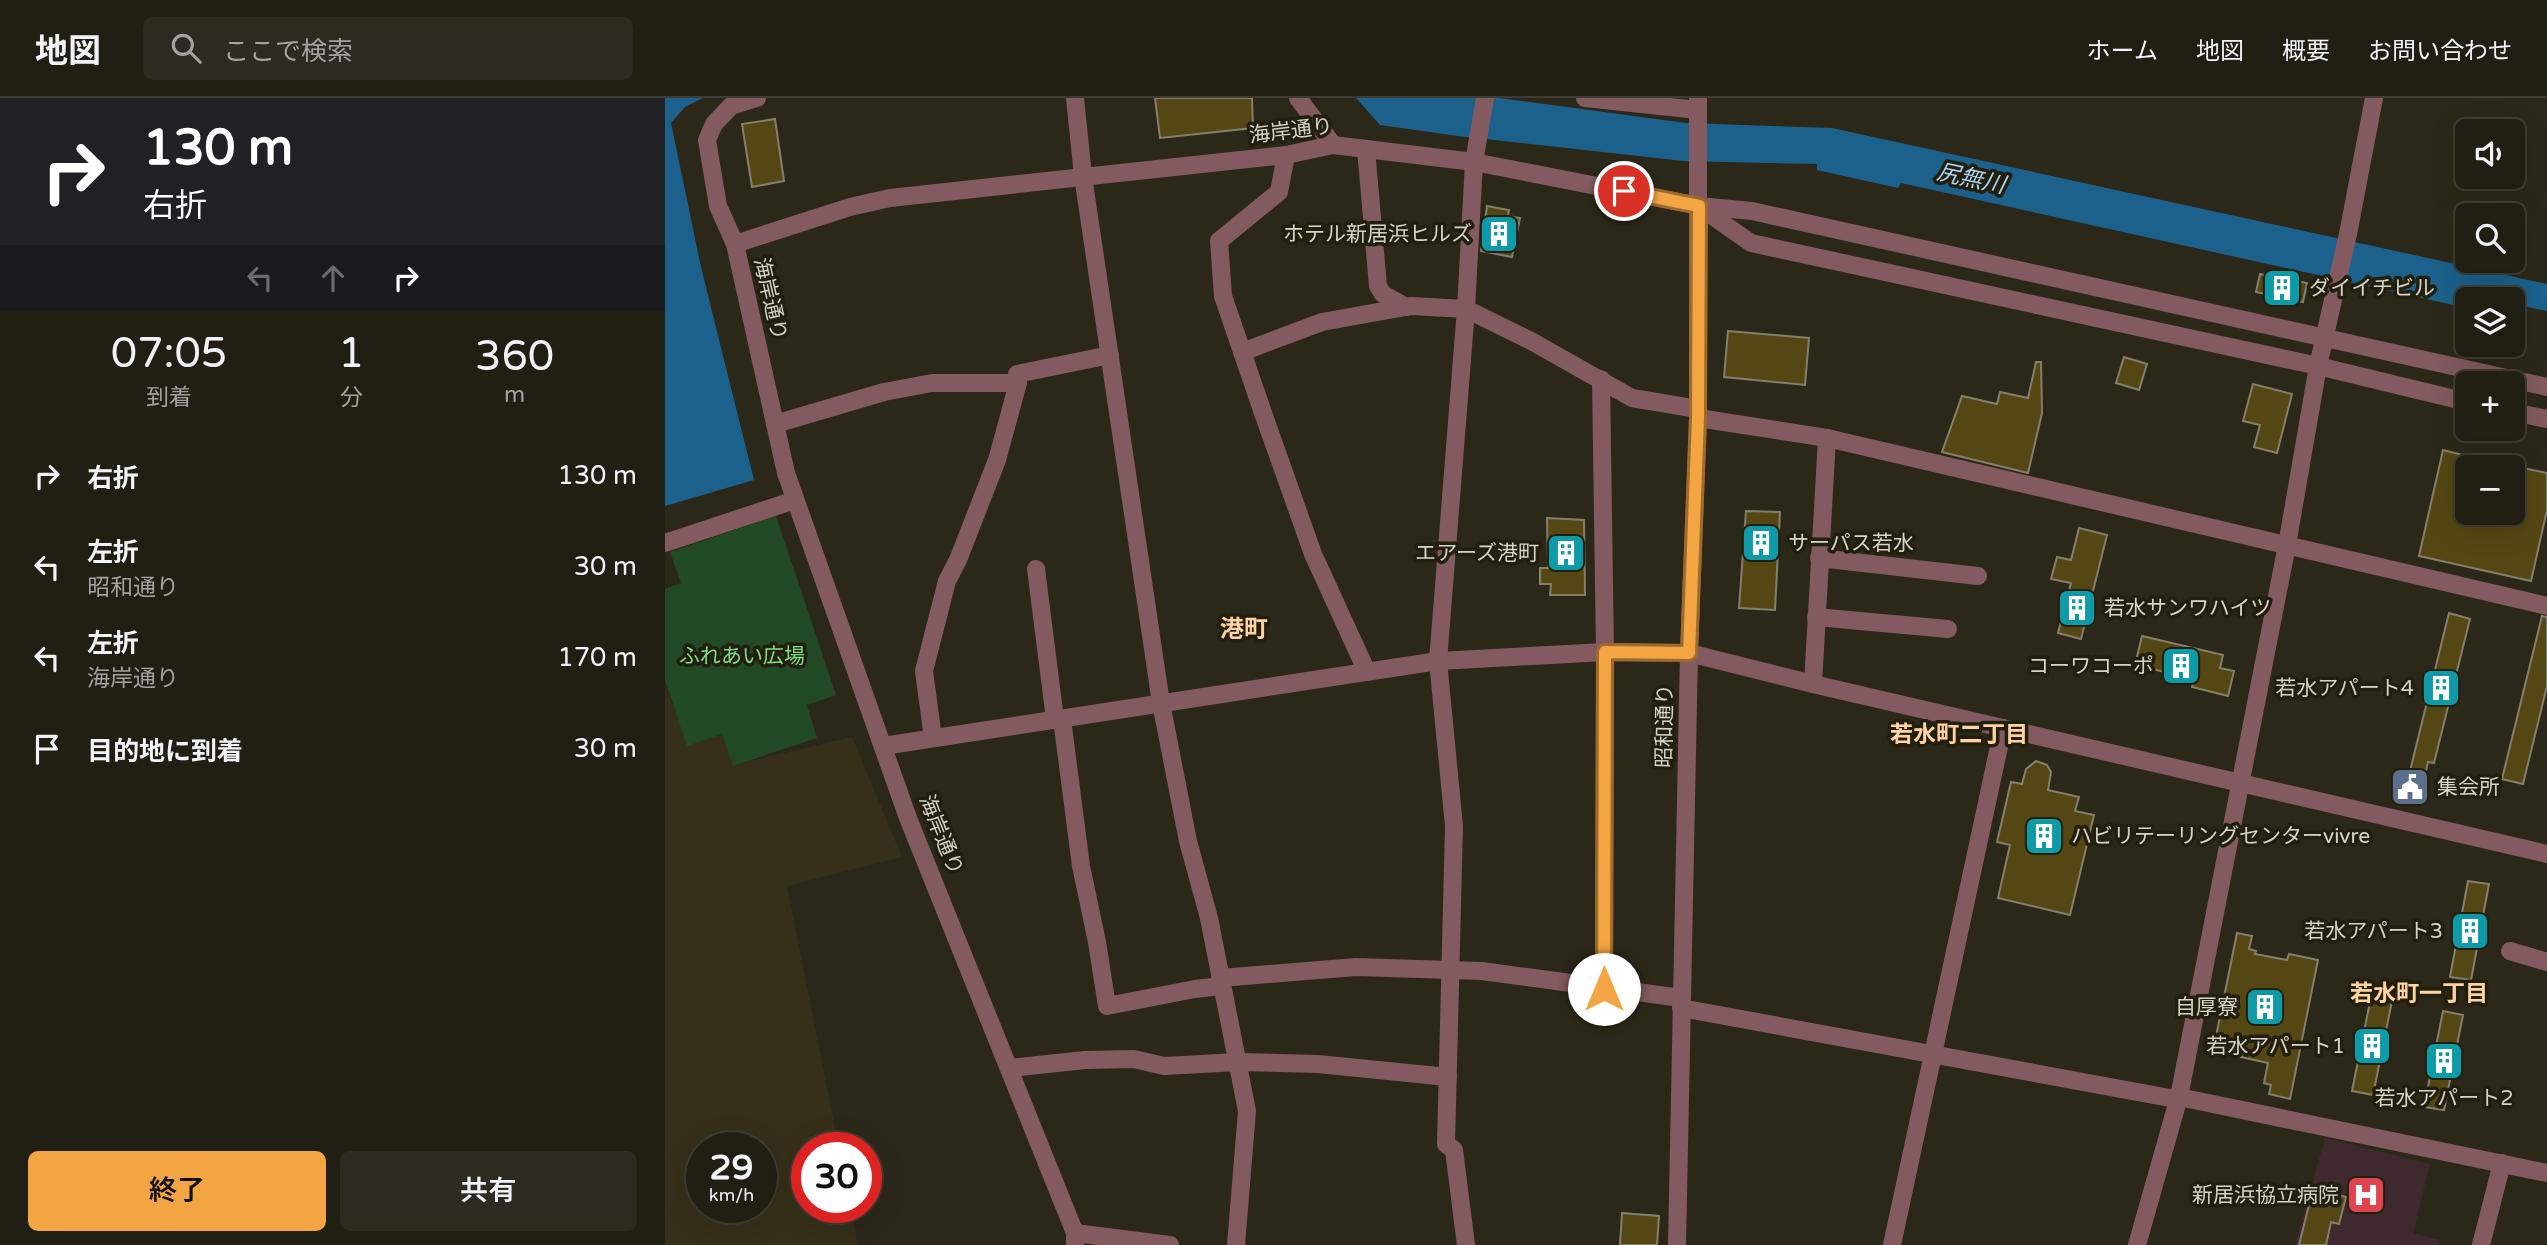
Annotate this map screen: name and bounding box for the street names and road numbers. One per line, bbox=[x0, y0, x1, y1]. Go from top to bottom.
street label: 海岸通り bbox=[1248, 113, 1334, 149]
street label: 海岸通り bbox=[748, 255, 792, 343]
street label: 昭和通り bbox=[1652, 684, 1678, 768]
street label: 海岸通り bbox=[914, 791, 968, 879]

